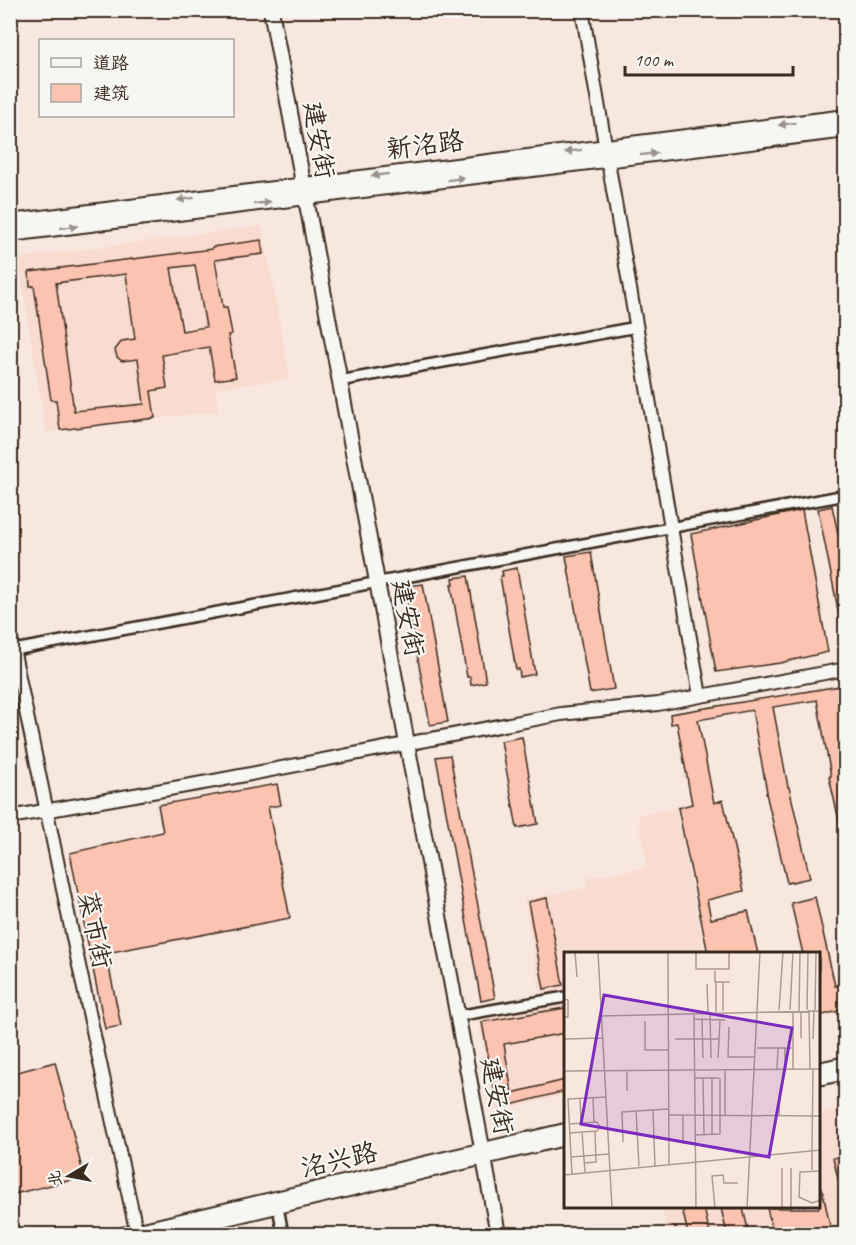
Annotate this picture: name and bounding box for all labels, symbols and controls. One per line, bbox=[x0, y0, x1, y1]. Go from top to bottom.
legend bbox=[39, 39, 234, 117]
scale bar bbox=[625, 39, 793, 77]
text: 100 m bbox=[634, 49, 675, 71]
text: 道路 bbox=[93, 52, 129, 74]
text: 建筑 bbox=[93, 82, 129, 104]
street label: 建安街 bbox=[296, 99, 342, 181]
one-way arrow bbox=[778, 119, 797, 129]
street label: 新洺路 bbox=[384, 124, 466, 166]
one-way arrow bbox=[564, 146, 583, 156]
one-way arrow bbox=[640, 150, 659, 159]
one-way arrow bbox=[370, 171, 389, 180]
one-way arrow bbox=[446, 174, 465, 183]
one-way arrow bbox=[177, 195, 196, 204]
one-way arrow bbox=[253, 198, 272, 207]
one-way arrow bbox=[59, 222, 78, 232]
street label: 建安街 bbox=[384, 577, 432, 659]
street label: 菜市街 bbox=[71, 888, 119, 972]
inset map bbox=[564, 952, 820, 1209]
street label: 建安街 bbox=[473, 1055, 521, 1137]
street label: 洺兴路 bbox=[297, 1135, 381, 1185]
north arrow bbox=[39, 1146, 99, 1206]
text: 北 bbox=[44, 1169, 66, 1188]

